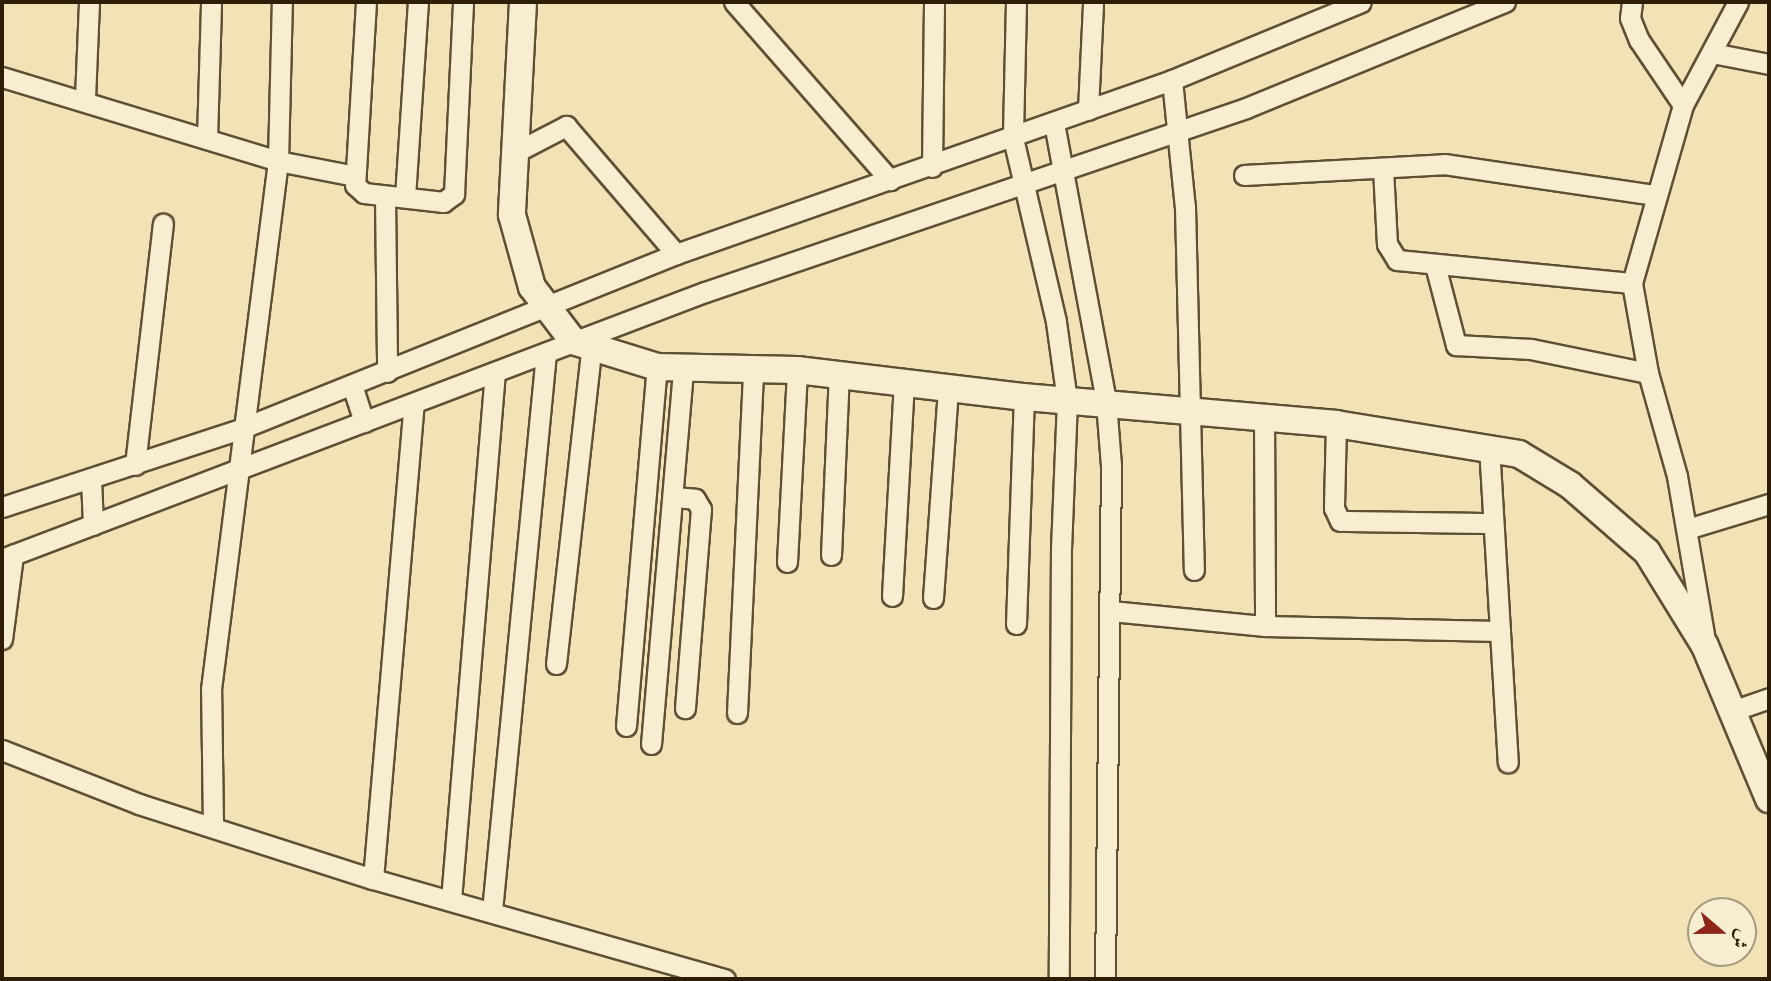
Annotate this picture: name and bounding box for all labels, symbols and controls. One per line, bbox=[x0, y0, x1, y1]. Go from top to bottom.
north arrow bbox=[1687, 897, 1757, 967]
text: ش bbox=[1726, 926, 1754, 951]

